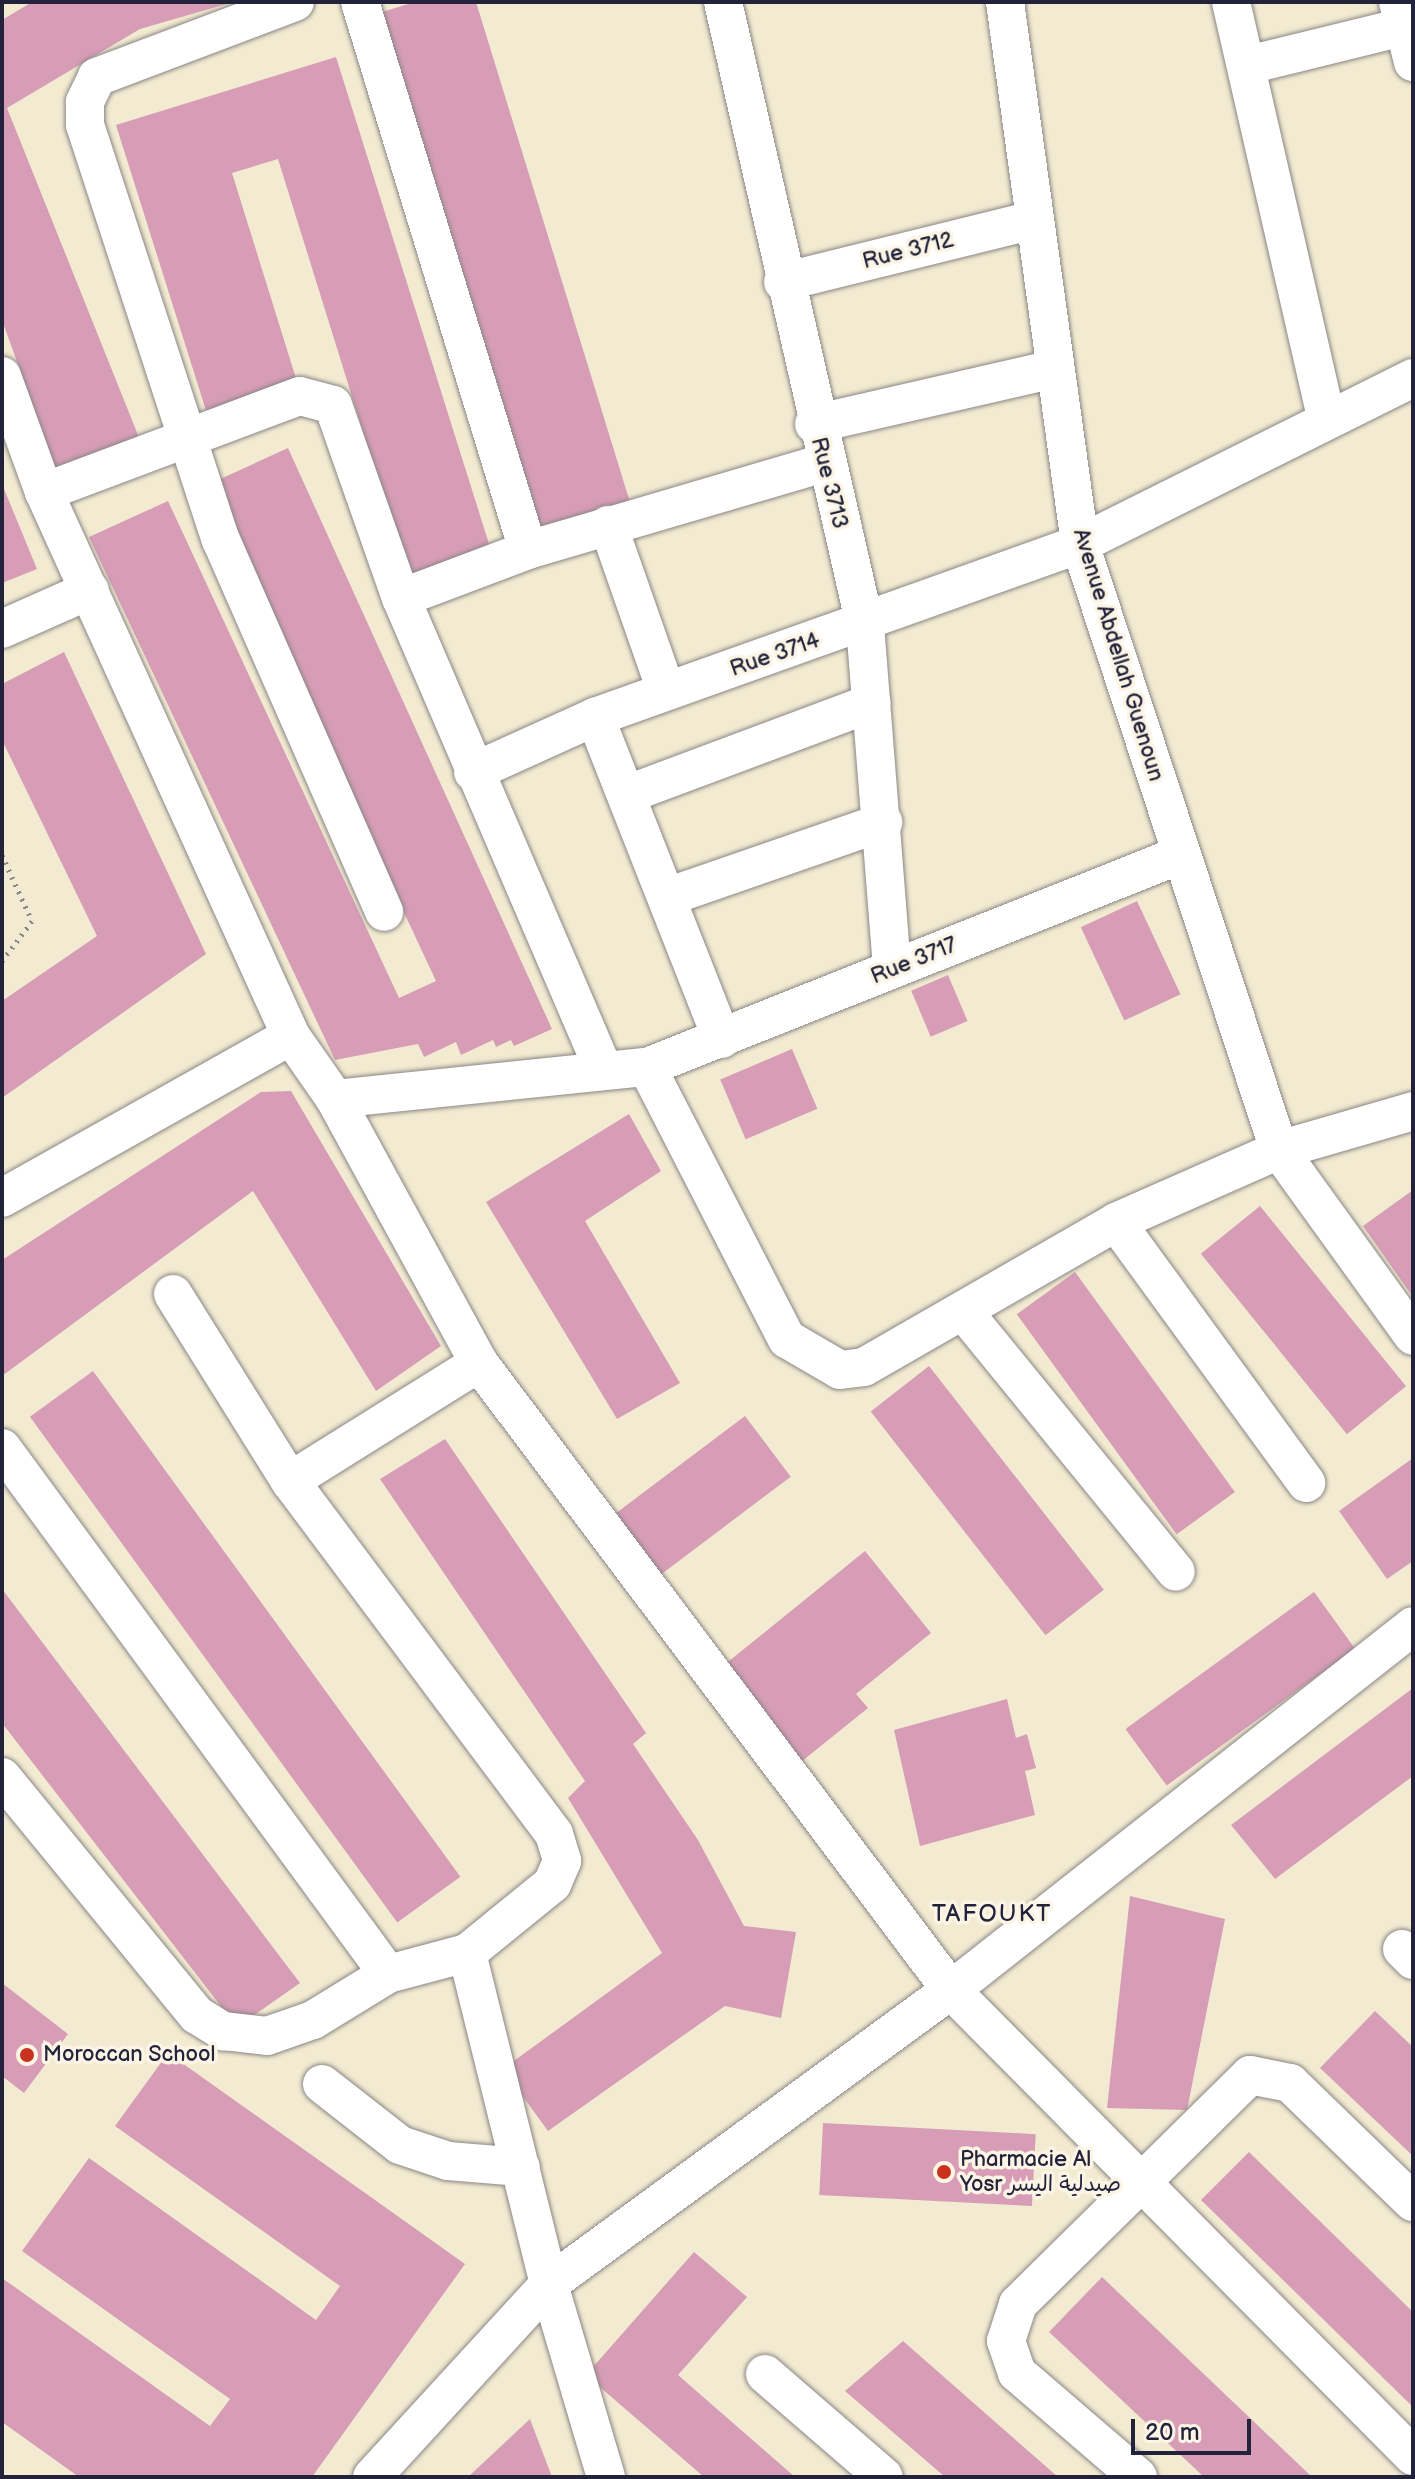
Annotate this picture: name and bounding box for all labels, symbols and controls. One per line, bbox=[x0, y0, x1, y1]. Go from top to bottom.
street label: Rue 3712 bbox=[860, 227, 956, 275]
street label: Rue 3713 bbox=[805, 435, 853, 531]
street label: Avenue Abdellah Guenoun bbox=[1067, 526, 1169, 784]
street label: Rue 3714 bbox=[727, 627, 823, 683]
street label: Rue 3717 bbox=[867, 932, 961, 990]
district label: TAFOUKT bbox=[932, 1900, 1052, 1928]
place label: Moroccan School bbox=[43, 2042, 216, 2068]
marker: Moroccan School bbox=[18, 2046, 36, 2064]
place label: Pharmacie Al Yosr صيدلية اليسر bbox=[960, 2146, 1121, 2198]
marker: Pharmacie Al Yosr صيدلية اليسر bbox=[935, 2163, 953, 2181]
scale bar bbox=[1135, 2403, 1255, 2453]
text: 20 m bbox=[1145, 2418, 1200, 2447]

